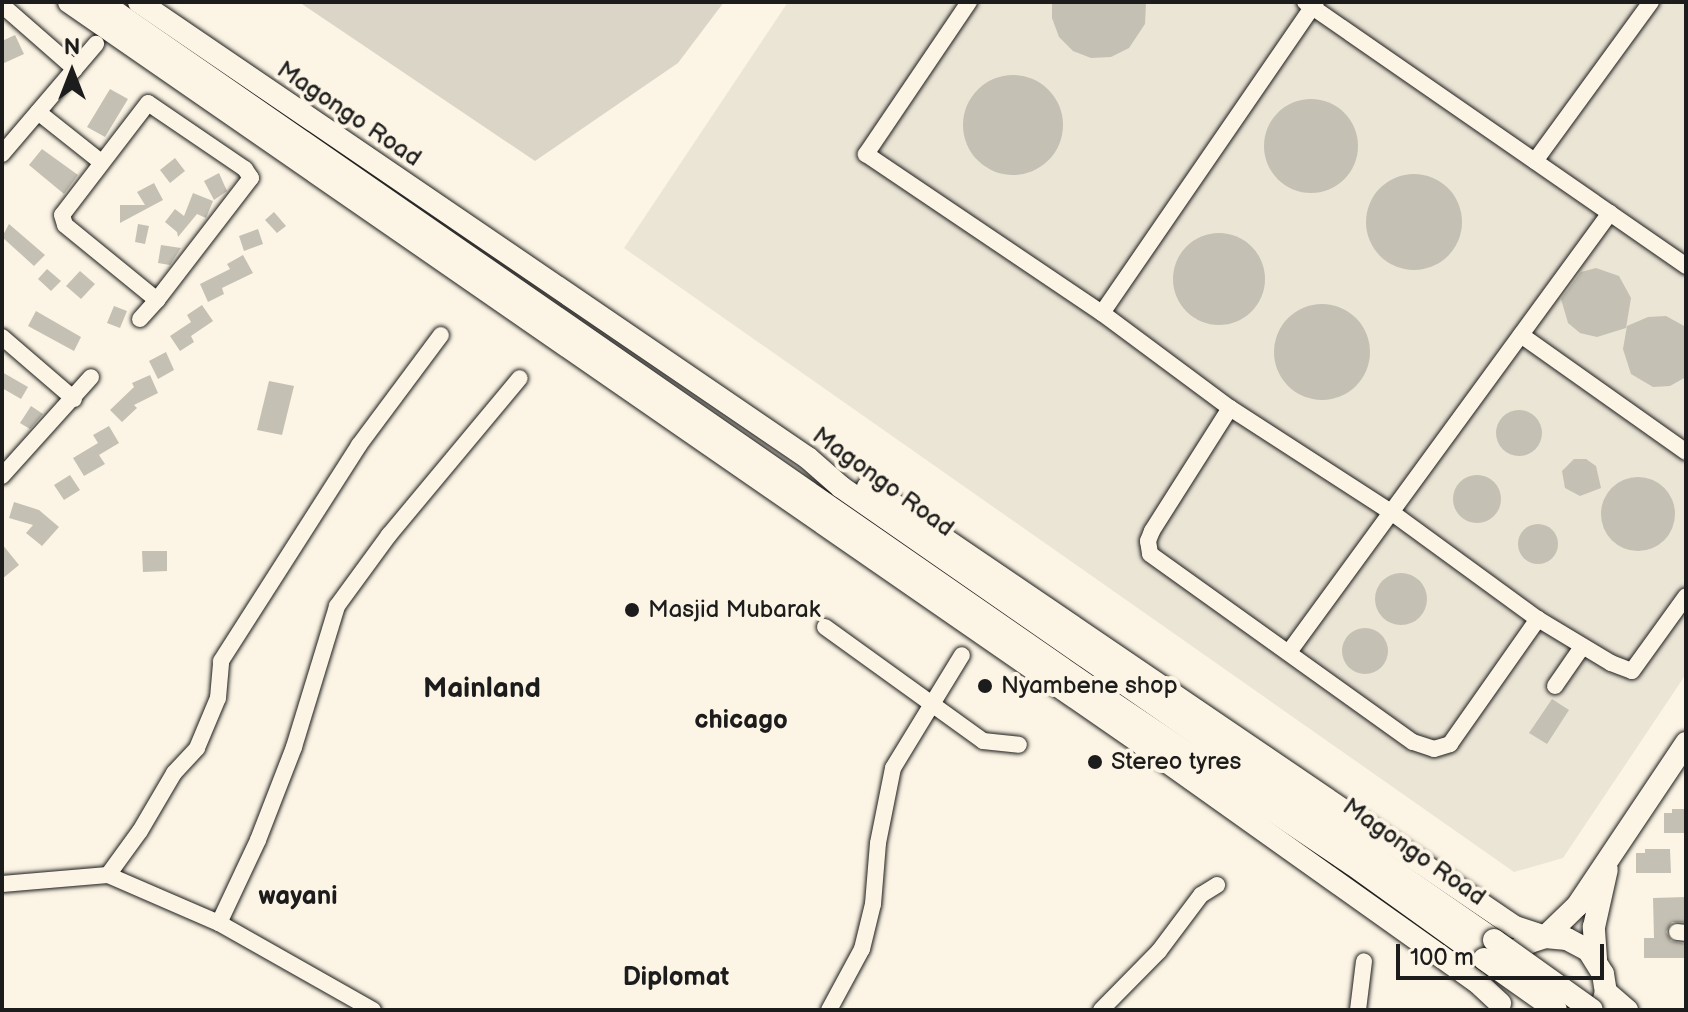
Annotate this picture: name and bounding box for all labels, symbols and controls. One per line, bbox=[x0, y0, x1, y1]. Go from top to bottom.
north arrow bbox=[32, 32, 112, 112]
text: N bbox=[64, 34, 80, 61]
street label: Magongo Road bbox=[272, 55, 426, 173]
street label: Magongo Road bbox=[807, 421, 959, 543]
place label: Masjid Mubarak bbox=[648, 596, 820, 624]
marker: Masjid Mubarak bbox=[623, 601, 641, 619]
district label: Mainland bbox=[423, 672, 541, 706]
place label: Nyambene shop bbox=[1001, 672, 1178, 700]
marker: Nyambene shop bbox=[976, 677, 994, 695]
district label: chicago bbox=[694, 705, 788, 737]
place label: Stereo tyres bbox=[1111, 748, 1241, 776]
marker: Stereo tyres bbox=[1086, 753, 1104, 771]
street label: Magongo Road bbox=[1337, 792, 1491, 912]
district label: wayani bbox=[258, 881, 338, 913]
scale bar bbox=[1400, 928, 1608, 978]
text: 100 m bbox=[1410, 943, 1474, 972]
district label: Diplomat bbox=[623, 962, 729, 994]

